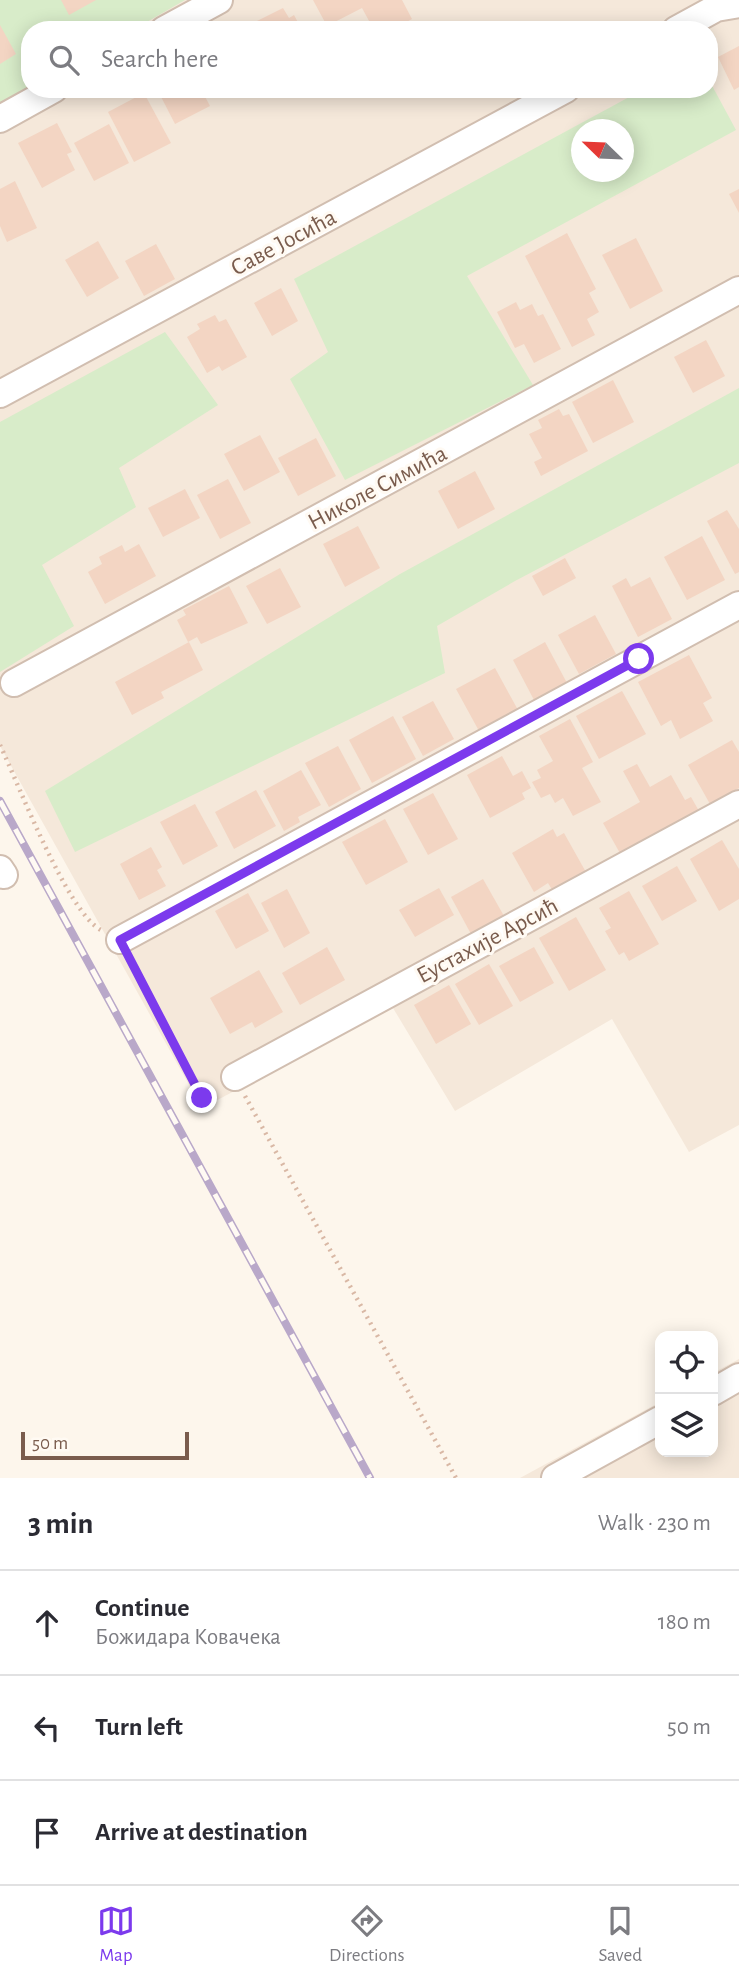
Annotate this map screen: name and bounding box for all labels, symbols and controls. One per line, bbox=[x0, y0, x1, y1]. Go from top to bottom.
search box bbox=[21, 21, 718, 98]
icon: search bbox=[45, 41, 83, 79]
text: Search here bbox=[101, 46, 219, 72]
north arrow bbox=[571, 119, 634, 182]
street label: Саве Јосића bbox=[227, 205, 340, 281]
street label: Николе Симића bbox=[304, 441, 451, 535]
route start bbox=[623, 643, 654, 674]
street label: Еустахије Арсић bbox=[413, 894, 562, 988]
route end bbox=[186, 1082, 217, 1113]
map controls bbox=[655, 1331, 718, 1457]
button: locate bbox=[655, 1331, 718, 1394]
button: layers bbox=[655, 1394, 718, 1457]
scale bar bbox=[21, 1429, 189, 1461]
text: 50 m bbox=[32, 1434, 68, 1453]
text: 3 min bbox=[28, 1509, 93, 1539]
text: Walk · 230 m bbox=[598, 1512, 711, 1535]
text: Continue bbox=[95, 1595, 190, 1621]
icon: ahead bbox=[28, 1604, 66, 1642]
text: 180 m bbox=[658, 1611, 711, 1634]
text: Божидара Ковачека bbox=[95, 1626, 281, 1649]
icon: left bbox=[28, 1709, 66, 1747]
text: Turn left bbox=[95, 1714, 183, 1740]
text: 50 m bbox=[667, 1716, 711, 1739]
icon: arrive bbox=[28, 1814, 66, 1852]
text: Arrive at destination bbox=[95, 1819, 308, 1845]
tab: Map bbox=[97, 1902, 135, 1967]
tab: Directions bbox=[329, 1902, 405, 1967]
tab: Saved bbox=[599, 1902, 642, 1967]

